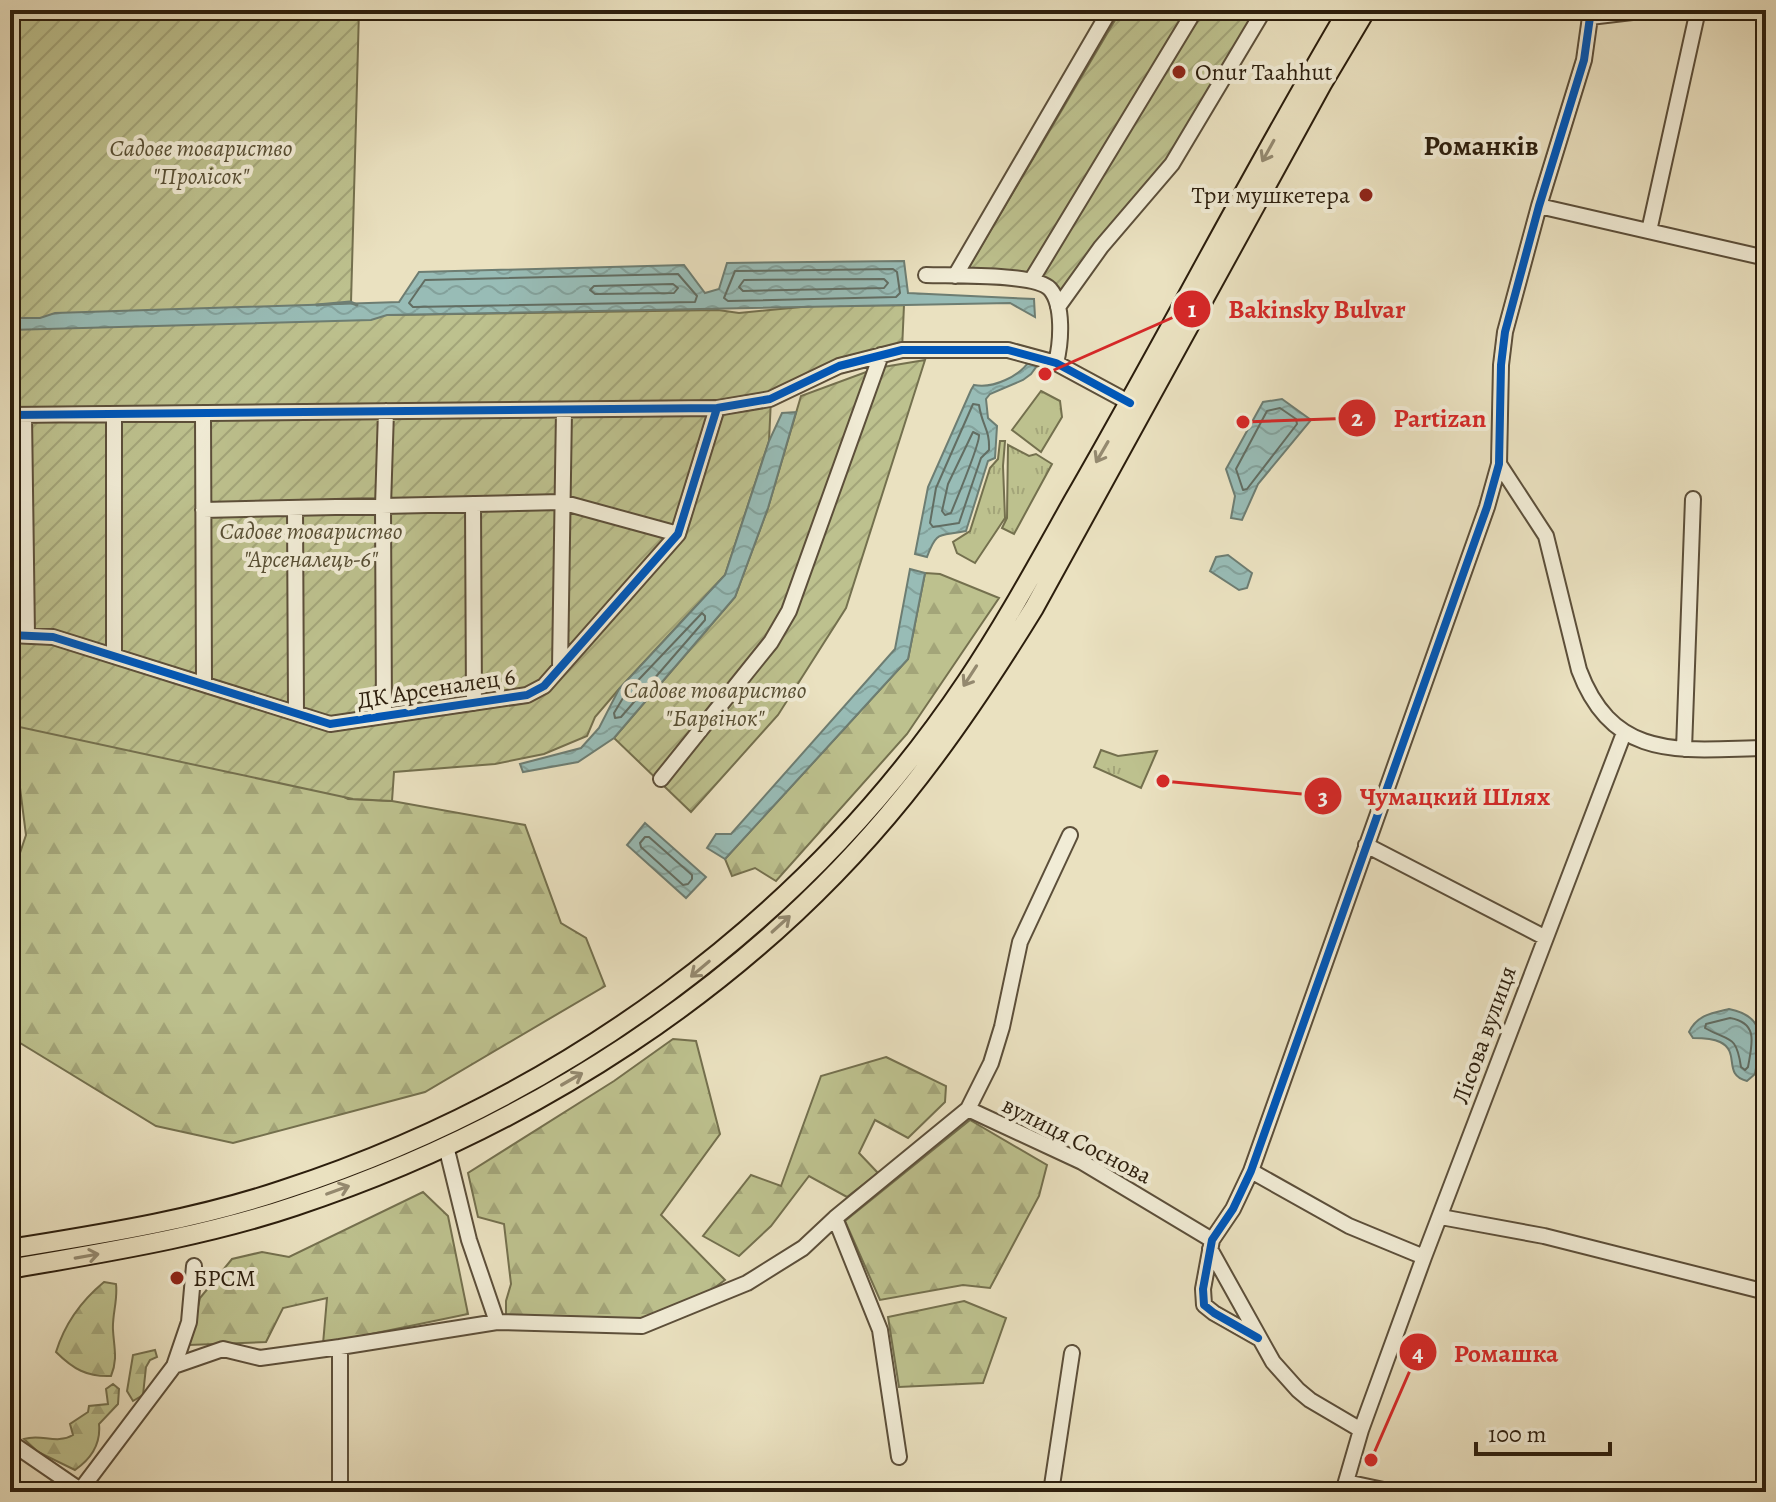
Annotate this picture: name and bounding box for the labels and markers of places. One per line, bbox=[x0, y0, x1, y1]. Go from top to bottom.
place label: Onur Taahhut bbox=[1195, 56, 1333, 88]
marker: Onur Taahhut bbox=[1170, 63, 1188, 81]
place label: Три мушкетера bbox=[1191, 179, 1350, 211]
marker: Три мушкетера bbox=[1357, 186, 1375, 204]
callout: Bakinsky Bulvar bbox=[1172, 284, 1421, 334]
callout: Partizan bbox=[1337, 393, 1502, 443]
callout: Чумацкий Шлях bbox=[1303, 771, 1566, 821]
place label: БРСМ bbox=[193, 1262, 256, 1294]
marker: БРСМ bbox=[168, 1269, 186, 1287]
callout: Ромашка bbox=[1398, 1327, 1574, 1377]

